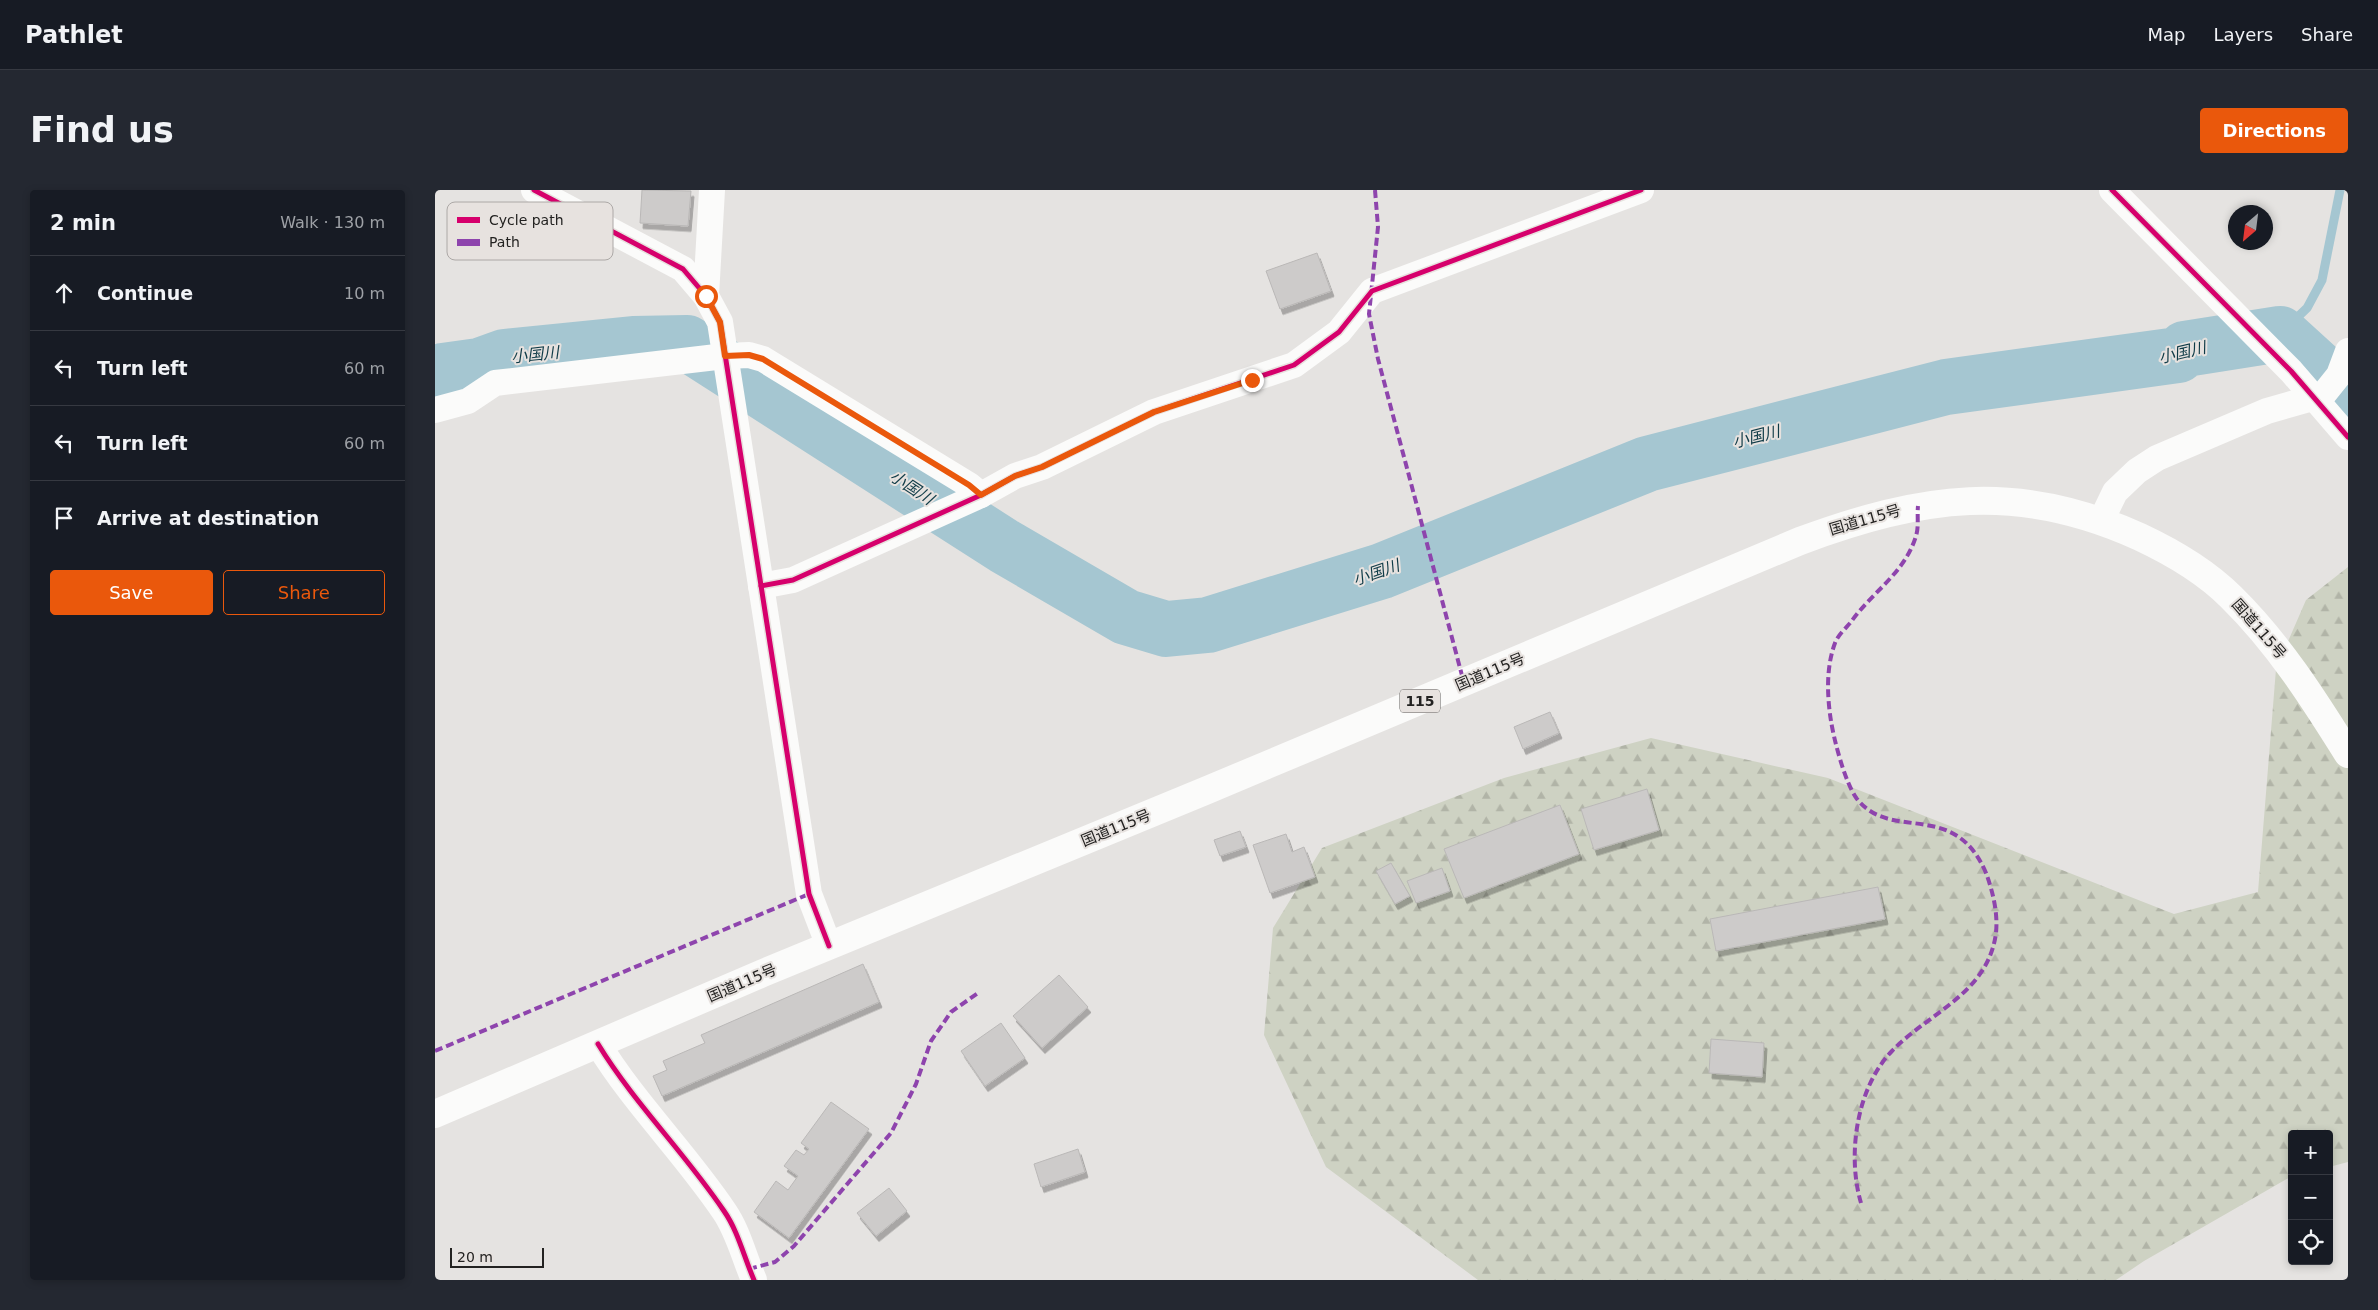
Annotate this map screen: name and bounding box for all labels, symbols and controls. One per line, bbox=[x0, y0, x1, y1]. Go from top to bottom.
text: Pathlet bbox=[25, 21, 123, 49]
text: Map bbox=[2147, 24, 2185, 45]
text: Layers bbox=[2213, 24, 2273, 45]
text: Share bbox=[2301, 24, 2353, 45]
button: Directions bbox=[2200, 108, 2348, 153]
text: Find us bbox=[30, 110, 174, 150]
legend bbox=[447, 202, 613, 260]
north arrow bbox=[2228, 205, 2273, 250]
text: 2 min bbox=[50, 211, 116, 235]
text: Cycle path bbox=[489, 212, 564, 228]
text: Walk · 130 m bbox=[280, 213, 385, 232]
text: Path bbox=[489, 234, 520, 250]
icon: ahead bbox=[50, 279, 78, 307]
text: Continue bbox=[97, 282, 193, 304]
text: 10 m bbox=[344, 284, 385, 303]
route start bbox=[695, 285, 718, 308]
water label: 小国川 bbox=[2157, 337, 2210, 367]
water label: 小国川 bbox=[510, 342, 562, 366]
icon: left bbox=[50, 354, 78, 382]
text: Turn left bbox=[97, 357, 188, 379]
text: 60 m bbox=[344, 359, 385, 378]
route end bbox=[1241, 369, 1264, 392]
water label: 小国川 bbox=[1731, 421, 1784, 452]
icon: left bbox=[50, 429, 78, 457]
text: Turn left bbox=[97, 432, 188, 454]
text: 60 m bbox=[344, 434, 385, 453]
water label: 小国川 bbox=[886, 466, 939, 510]
street label: 国道115号 bbox=[1827, 501, 1903, 539]
icon: arrive bbox=[50, 504, 78, 532]
text: Arrive at destination bbox=[97, 507, 319, 529]
water label: 小国川 bbox=[1350, 555, 1404, 589]
button: Save bbox=[50, 570, 213, 615]
button: Share bbox=[223, 570, 385, 615]
street label: 国道115号 bbox=[2228, 595, 2290, 663]
street label: 国道115号 bbox=[1453, 649, 1527, 695]
road number: 115 bbox=[1400, 690, 1440, 712]
street label: 国道115号 bbox=[1078, 806, 1154, 850]
street label: 国道115号 bbox=[705, 960, 779, 1006]
map controls bbox=[2288, 1130, 2333, 1265]
button: + bbox=[2288, 1130, 2333, 1175]
button: − bbox=[2288, 1175, 2333, 1220]
button: locate bbox=[2288, 1220, 2333, 1265]
scale bar bbox=[450, 1245, 544, 1268]
text: 20 m bbox=[457, 1249, 493, 1265]

